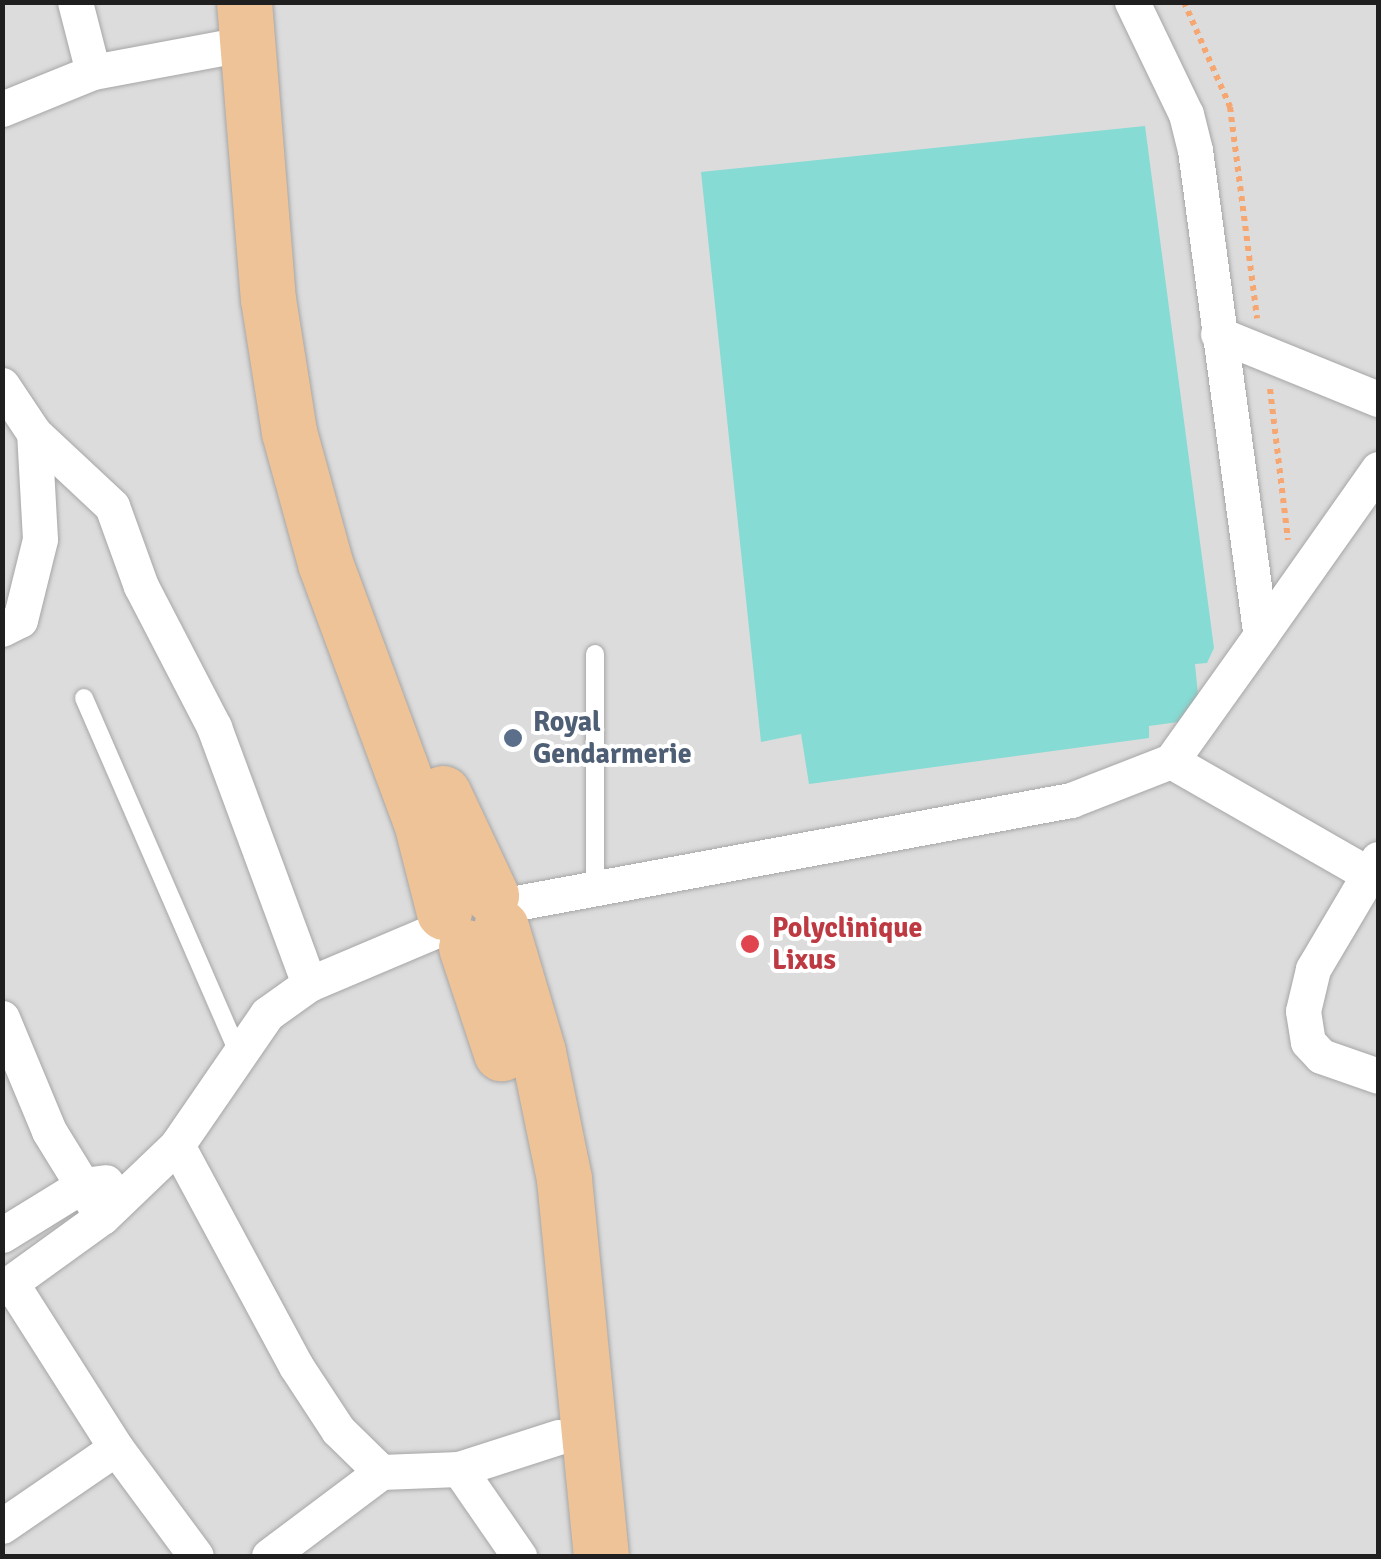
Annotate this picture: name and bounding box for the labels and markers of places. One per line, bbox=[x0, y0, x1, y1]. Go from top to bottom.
place label: Royal Gendarmerie bbox=[533, 705, 692, 771]
marker: Royal Gendarmerie bbox=[502, 727, 524, 749]
place label: Polyclinique Lixus bbox=[772, 911, 922, 977]
marker: Polyclinique Lixus bbox=[737, 931, 763, 957]

